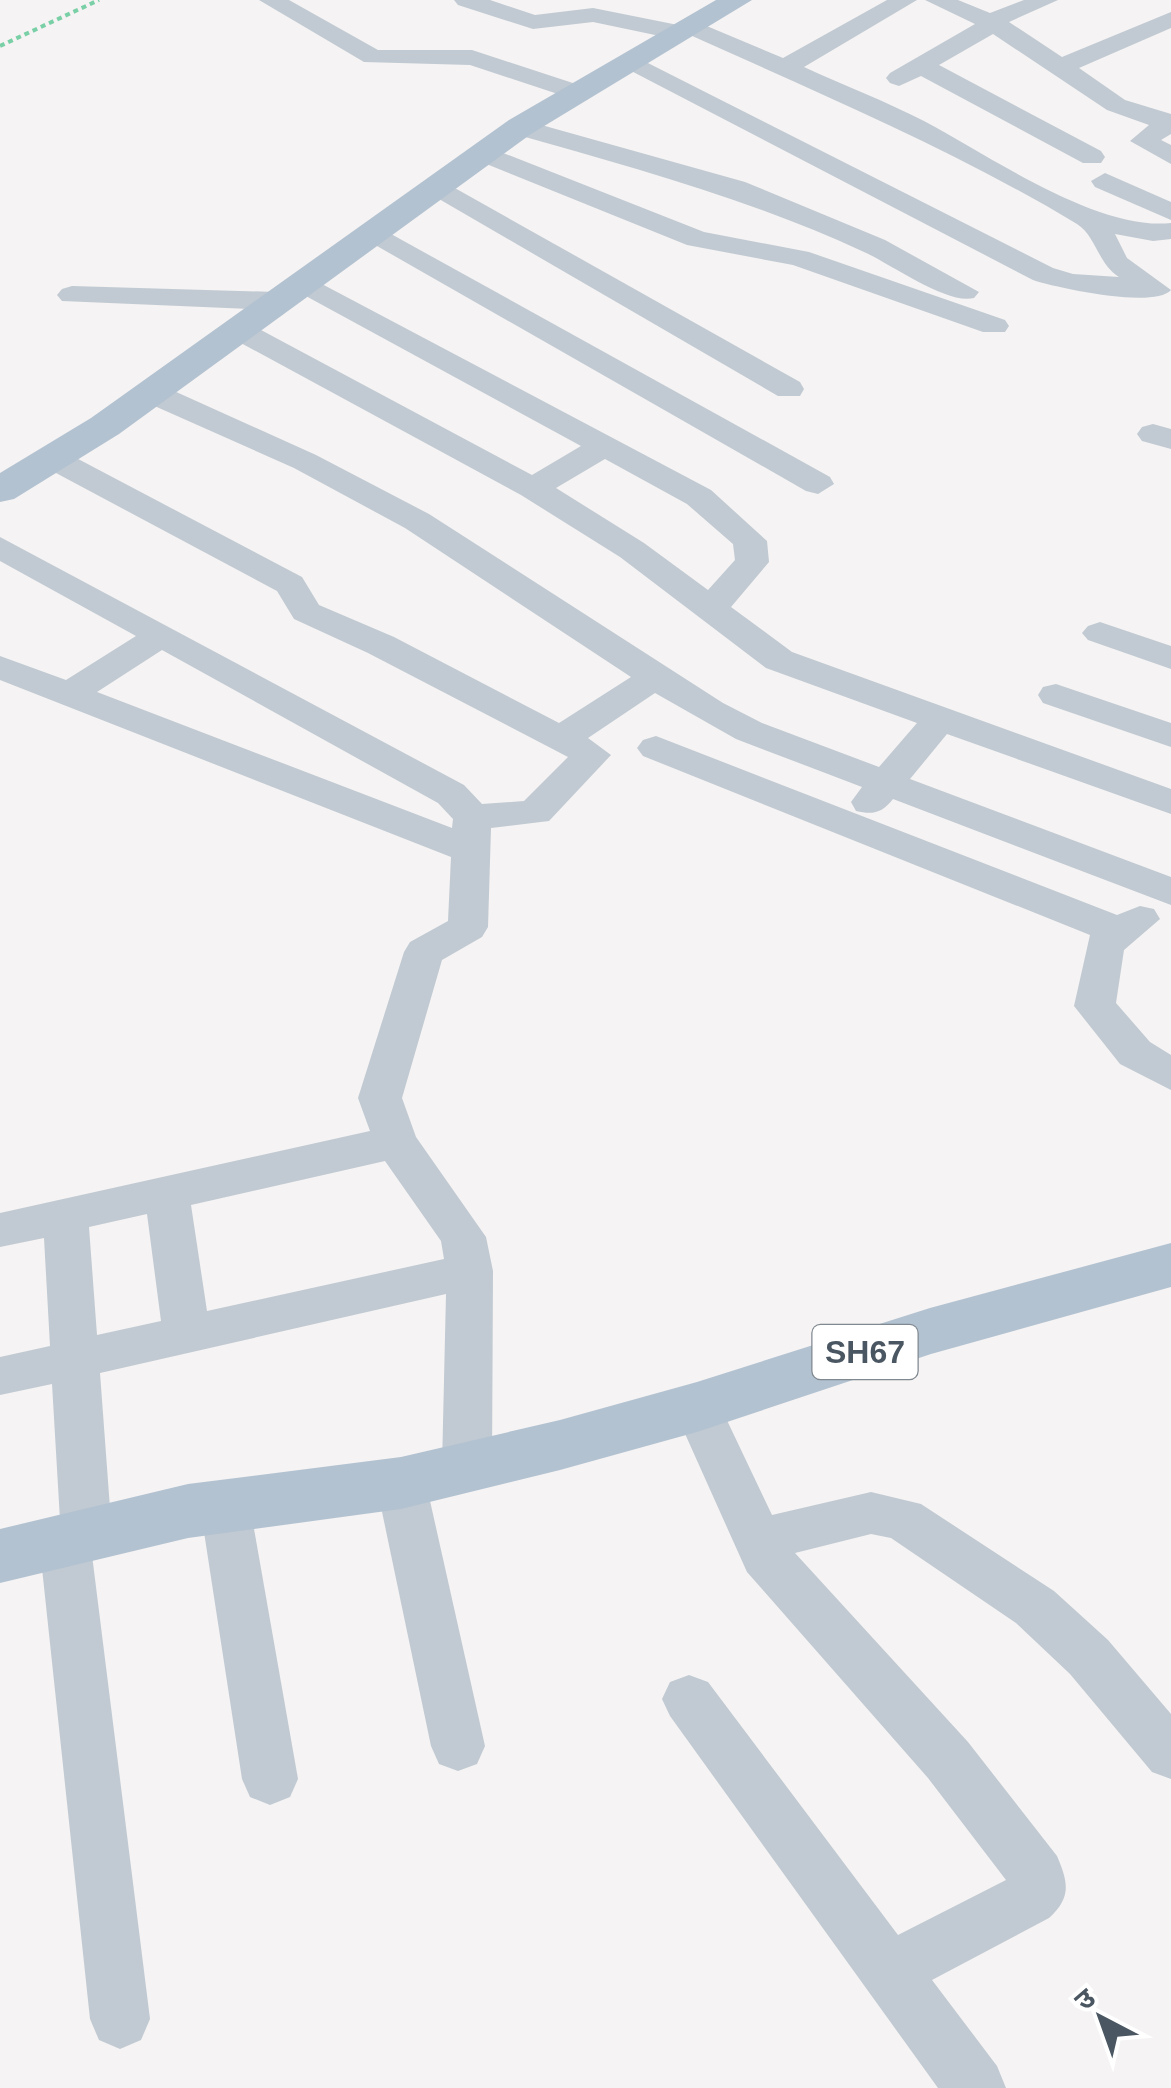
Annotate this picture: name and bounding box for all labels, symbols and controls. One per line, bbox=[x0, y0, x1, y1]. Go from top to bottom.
road number: SH67 bbox=[812, 1325, 918, 1379]
north arrow bbox=[1051, 1968, 1151, 2068]
text: उ bbox=[1069, 1982, 1102, 2017]

